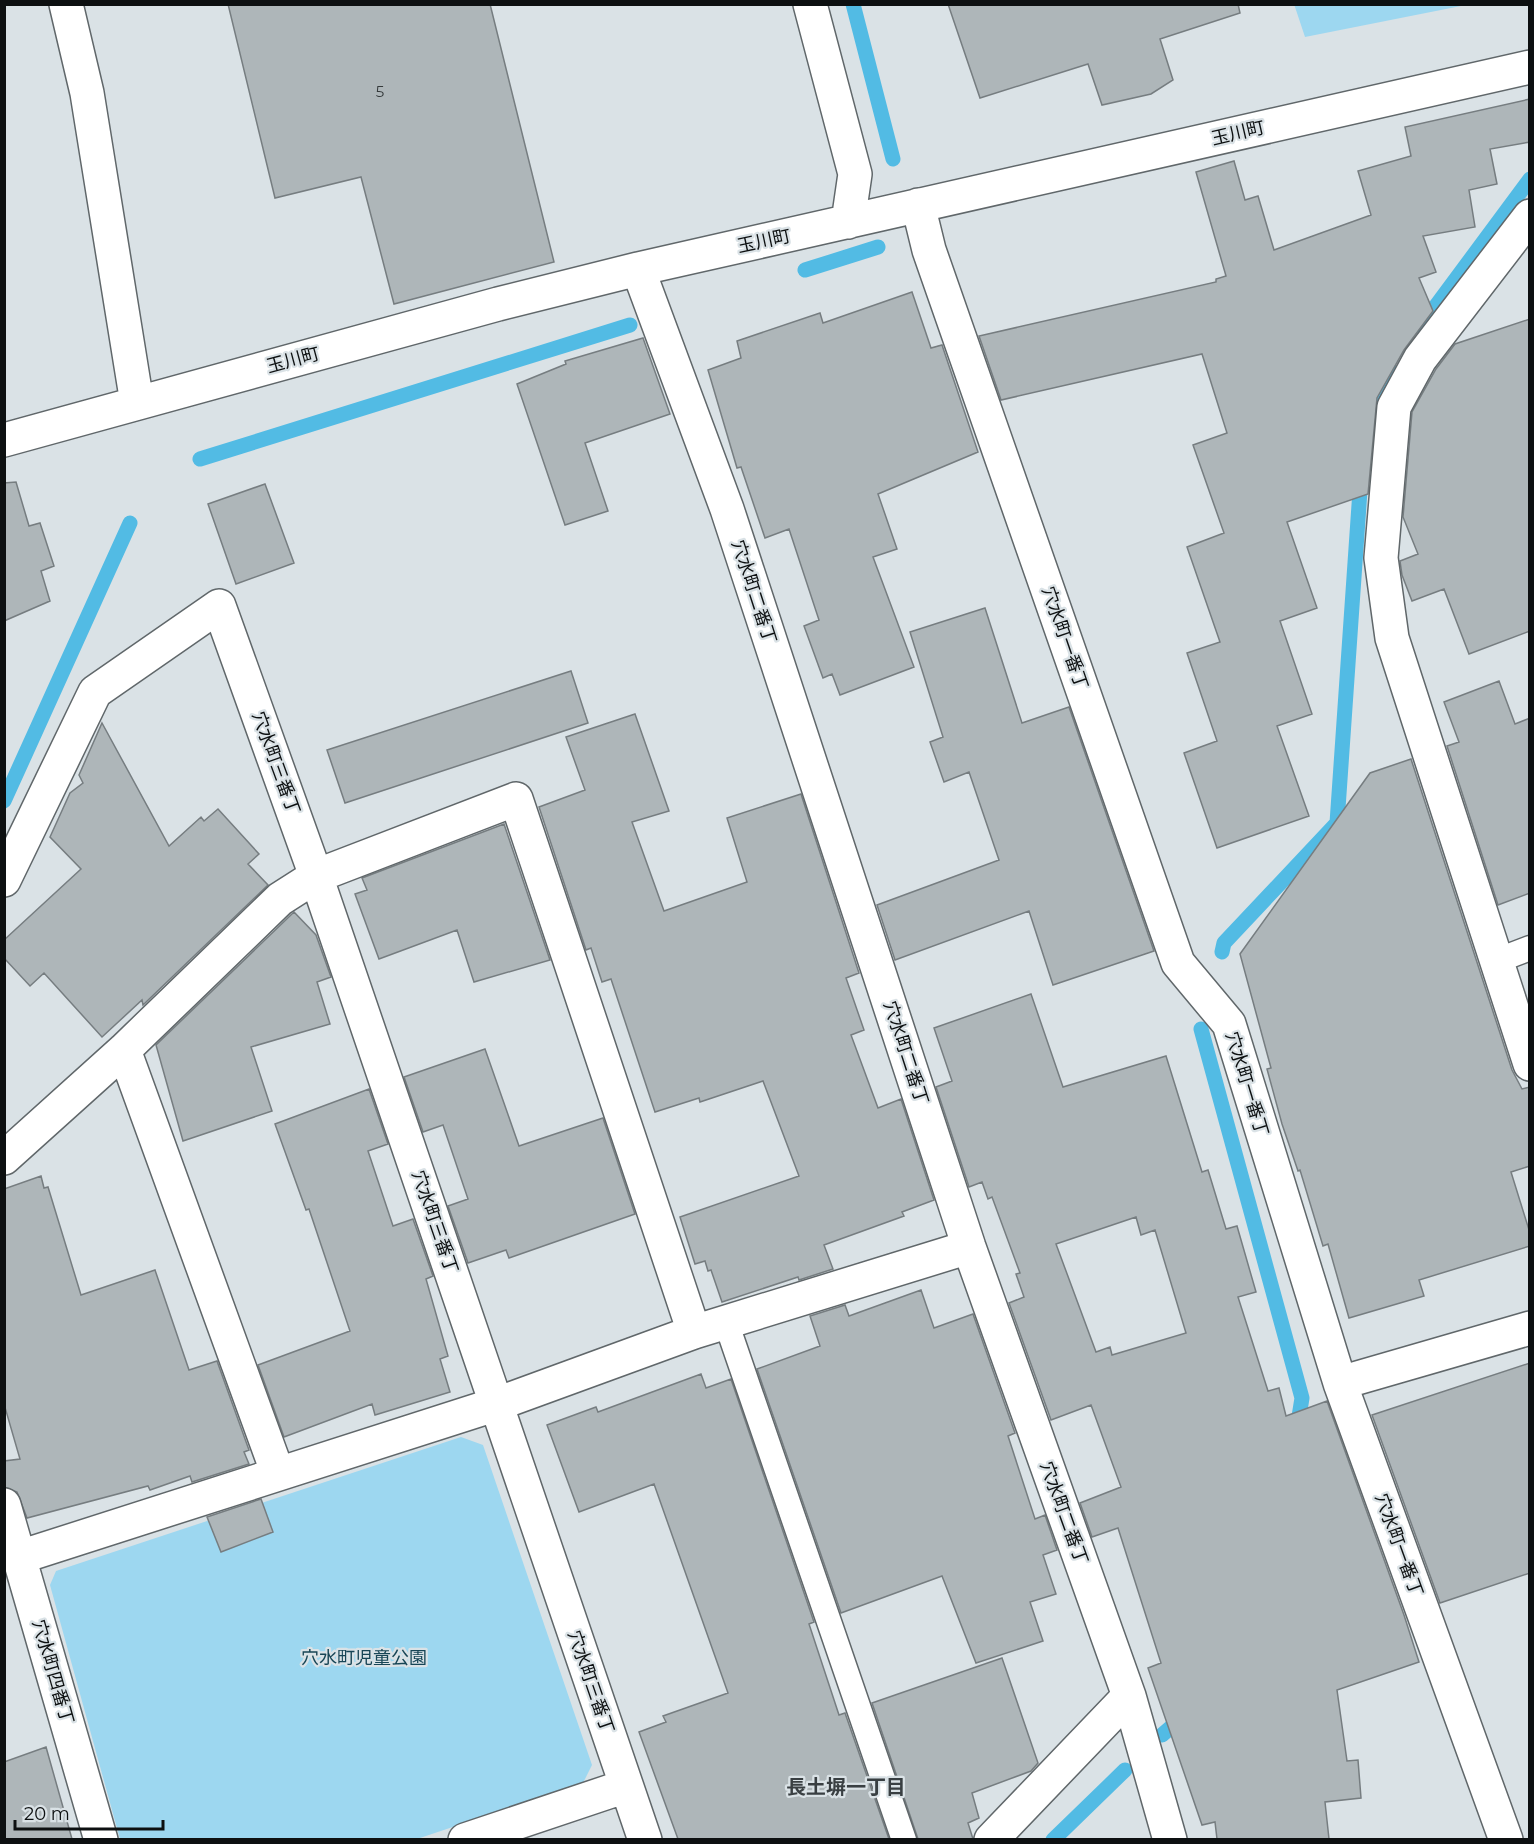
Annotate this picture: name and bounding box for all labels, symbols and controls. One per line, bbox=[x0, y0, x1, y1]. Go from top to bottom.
house number: 5 bbox=[376, 82, 384, 101]
street label: 玉川町 bbox=[1209, 116, 1267, 150]
street label: 玉川町 bbox=[735, 225, 793, 257]
street label: 玉川町 bbox=[264, 342, 322, 378]
street label: 穴水町二番丁 bbox=[727, 537, 781, 647]
street label: 穴水町一番丁 bbox=[1037, 583, 1093, 693]
street label: 穴水町三番丁 bbox=[247, 708, 305, 818]
street label: 穴水町二番丁 bbox=[879, 998, 933, 1108]
street label: 穴水町一番丁 bbox=[1221, 1029, 1273, 1139]
street label: 穴水町三番丁 bbox=[407, 1167, 463, 1277]
street label: 穴水町二番丁 bbox=[1035, 1458, 1093, 1568]
street label: 穴水町一番丁 bbox=[1370, 1490, 1428, 1600]
street label: 穴水町四番丁 bbox=[28, 1617, 78, 1727]
street label: 穴水町三番丁 bbox=[563, 1627, 619, 1737]
park label: 穴水町児童公園 bbox=[301, 1647, 427, 1669]
district label: 長土塀一丁目 bbox=[786, 1775, 906, 1799]
scale bar bbox=[15, 1793, 164, 1831]
text: 20 m bbox=[24, 1803, 70, 1825]

